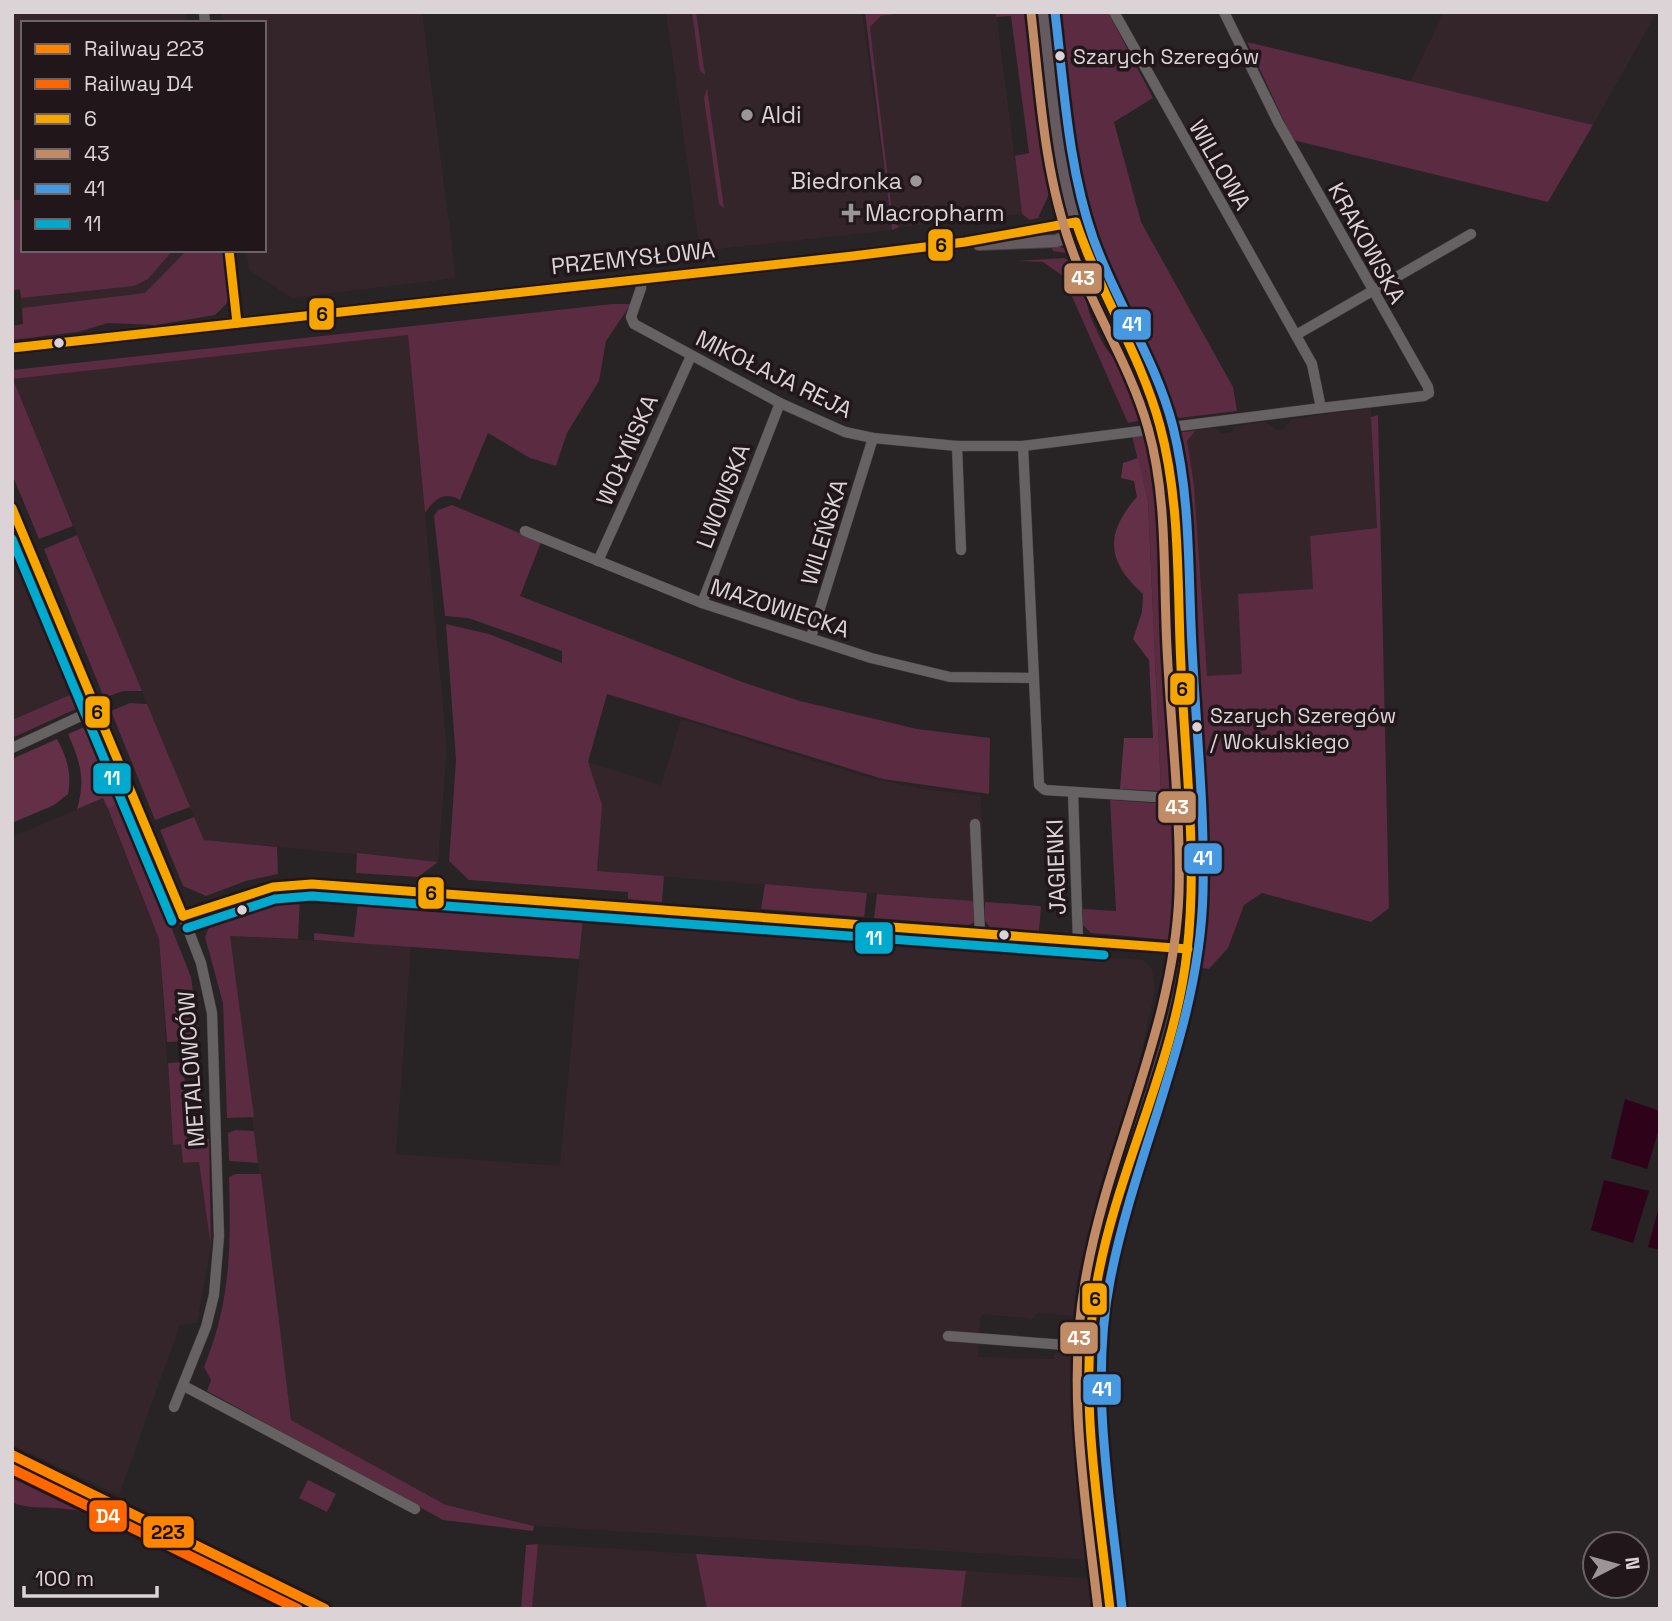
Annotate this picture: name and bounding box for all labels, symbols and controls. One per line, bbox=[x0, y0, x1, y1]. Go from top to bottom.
legend bbox=[21, 21, 266, 252]
text: Railway 223 bbox=[84, 35, 204, 62]
place label: Szarych Szeregów bbox=[1073, 43, 1259, 70]
marker: Szarych Szeregów bbox=[1053, 49, 1067, 63]
text: Railway D4 bbox=[84, 70, 193, 97]
place label: Aldi bbox=[761, 100, 802, 130]
text: 6 bbox=[84, 105, 97, 132]
marker: Aldi bbox=[739, 107, 755, 123]
street label: WILLOWA bbox=[1182, 114, 1258, 216]
text: 43 bbox=[84, 140, 110, 167]
place label: Biedronka bbox=[791, 166, 902, 196]
marker: Biedronka bbox=[908, 173, 924, 189]
text: 41 bbox=[84, 175, 105, 202]
street label: KRAKOWSKA bbox=[1321, 177, 1413, 309]
place label: Macropharm bbox=[865, 198, 1005, 228]
marker: Macropharm bbox=[843, 205, 859, 221]
text: 11 bbox=[84, 210, 102, 237]
line badge: 6 bbox=[927, 228, 954, 262]
text: 6 bbox=[935, 233, 947, 258]
street label: PRZEMYSŁOWA bbox=[550, 234, 716, 282]
line badge: 43 bbox=[1063, 262, 1103, 295]
text: 43 bbox=[1071, 266, 1095, 291]
line badge: 6 bbox=[308, 297, 335, 331]
text: 6 bbox=[316, 302, 328, 327]
line badge: 41 bbox=[1112, 308, 1152, 341]
text: 41 bbox=[1122, 312, 1142, 337]
street label: MIKOŁAJA REJA bbox=[691, 323, 857, 425]
unlabelled marker bbox=[52, 336, 66, 350]
street label: WOŁYŃSKA bbox=[589, 390, 665, 510]
street label: LWOWSKA bbox=[689, 439, 757, 553]
street label: WILEŃSKA bbox=[794, 475, 854, 589]
street label: MAZOWIECKA bbox=[707, 571, 853, 645]
line badge: 6 bbox=[1169, 672, 1196, 706]
text: 6 bbox=[1176, 677, 1188, 702]
line badge: 6 bbox=[84, 695, 111, 729]
text: 6 bbox=[91, 700, 103, 725]
place label: Szarych Szeregów / Wokulskiego bbox=[1210, 702, 1396, 755]
marker: Szarych Szeregów / Wokulskiego bbox=[1190, 720, 1204, 734]
line badge: 11 bbox=[92, 762, 132, 795]
text: 11 bbox=[103, 766, 121, 791]
line badge: 43 bbox=[1157, 790, 1197, 824]
text: 43 bbox=[1165, 795, 1189, 820]
street label: JAGIENKI bbox=[1039, 819, 1073, 915]
line badge: 41 bbox=[1183, 842, 1223, 875]
text: 41 bbox=[1193, 846, 1213, 871]
line badge: 6 bbox=[417, 876, 445, 910]
text: 6 bbox=[425, 881, 437, 906]
unlabelled marker bbox=[235, 903, 249, 917]
line badge: 11 bbox=[854, 921, 894, 955]
text: 11 bbox=[865, 926, 883, 951]
unlabelled marker bbox=[997, 928, 1011, 942]
street label: METALOWCÓW bbox=[171, 990, 211, 1148]
line badge: 6 bbox=[1081, 1282, 1108, 1316]
text: 6 bbox=[1089, 1287, 1101, 1312]
line badge: 43 bbox=[1059, 1321, 1099, 1355]
text: 43 bbox=[1067, 1326, 1091, 1351]
line badge: 41 bbox=[1082, 1373, 1122, 1406]
text: 41 bbox=[1092, 1377, 1112, 1402]
line badge: D4 bbox=[88, 1499, 128, 1533]
text: D4 bbox=[96, 1504, 120, 1529]
line badge: 223 bbox=[142, 1515, 195, 1549]
text: 223 bbox=[151, 1520, 185, 1545]
north arrow bbox=[1581, 1530, 1651, 1600]
scale bar bbox=[24, 1554, 158, 1598]
text: N bbox=[1619, 1556, 1646, 1571]
text: 100 m bbox=[35, 1565, 94, 1592]

